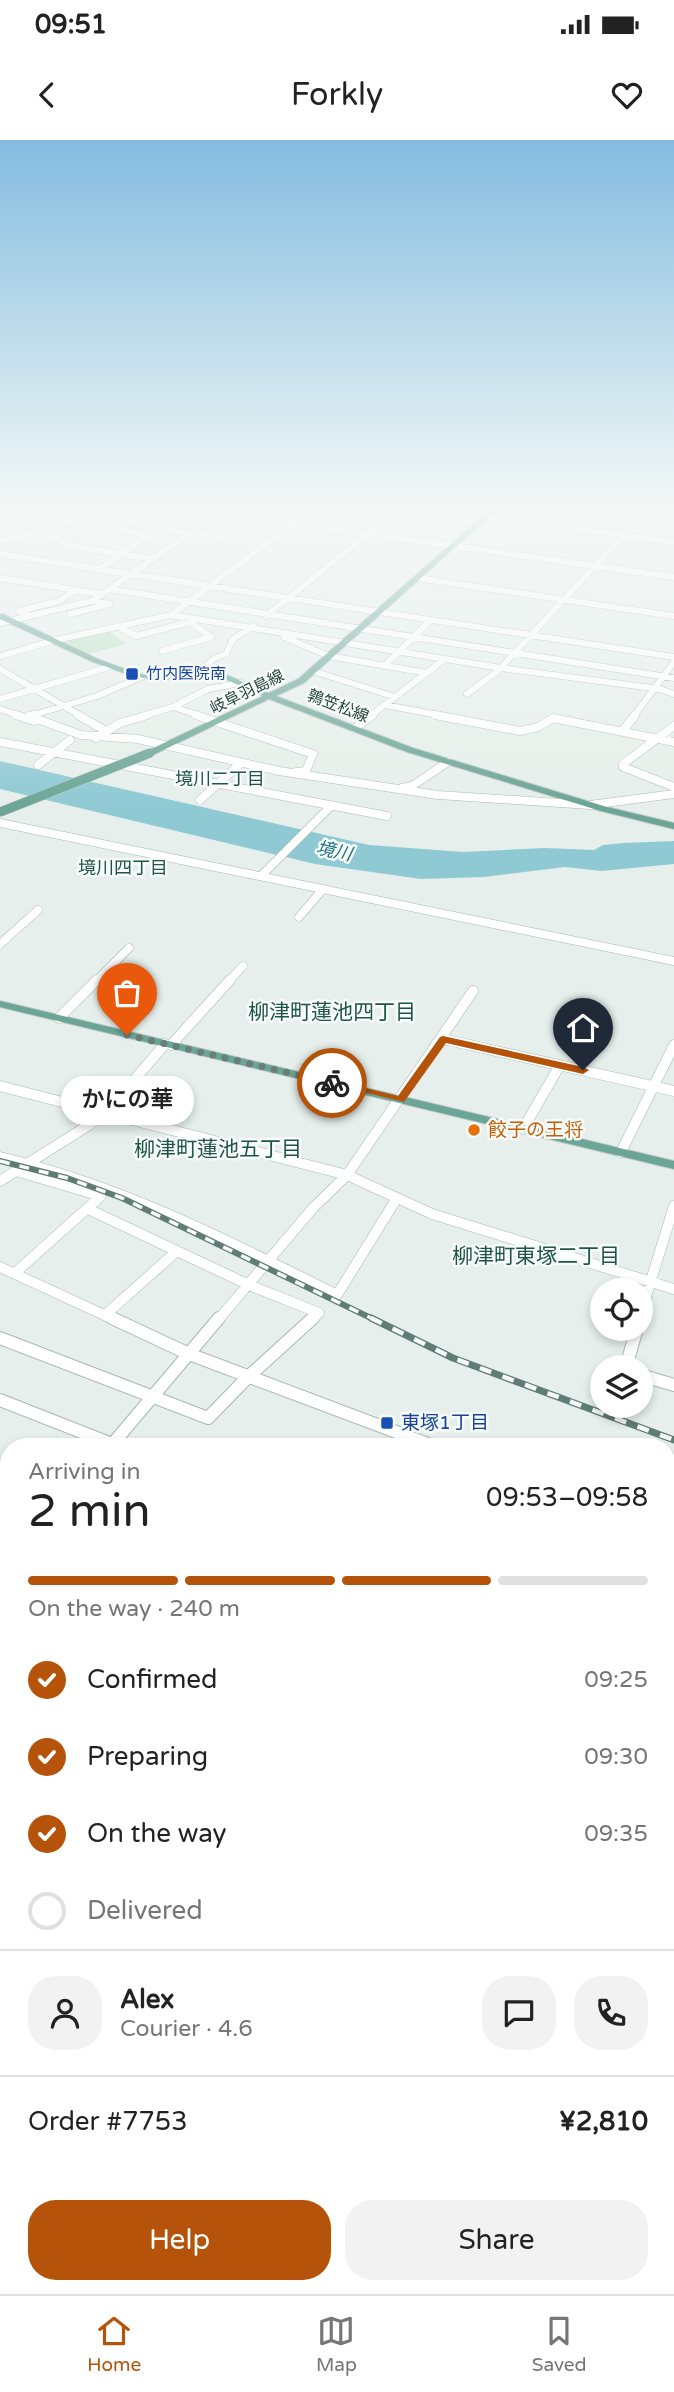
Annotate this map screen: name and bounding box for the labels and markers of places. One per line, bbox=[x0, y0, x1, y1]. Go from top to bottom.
place label: 竹内医院南 bbox=[146, 664, 226, 684]
marker: 竹内医院南 bbox=[124, 666, 140, 682]
pin bbox=[97, 963, 157, 1035]
pin bbox=[553, 998, 613, 1070]
callout: かにの華 bbox=[60, 1077, 194, 1126]
place label: 餃子の王将 bbox=[488, 1119, 583, 1141]
marker: 餃子の王将 bbox=[466, 1122, 482, 1138]
place label: 東塚1丁目 bbox=[401, 1412, 489, 1434]
marker: 東塚1丁目 bbox=[379, 1415, 395, 1431]

